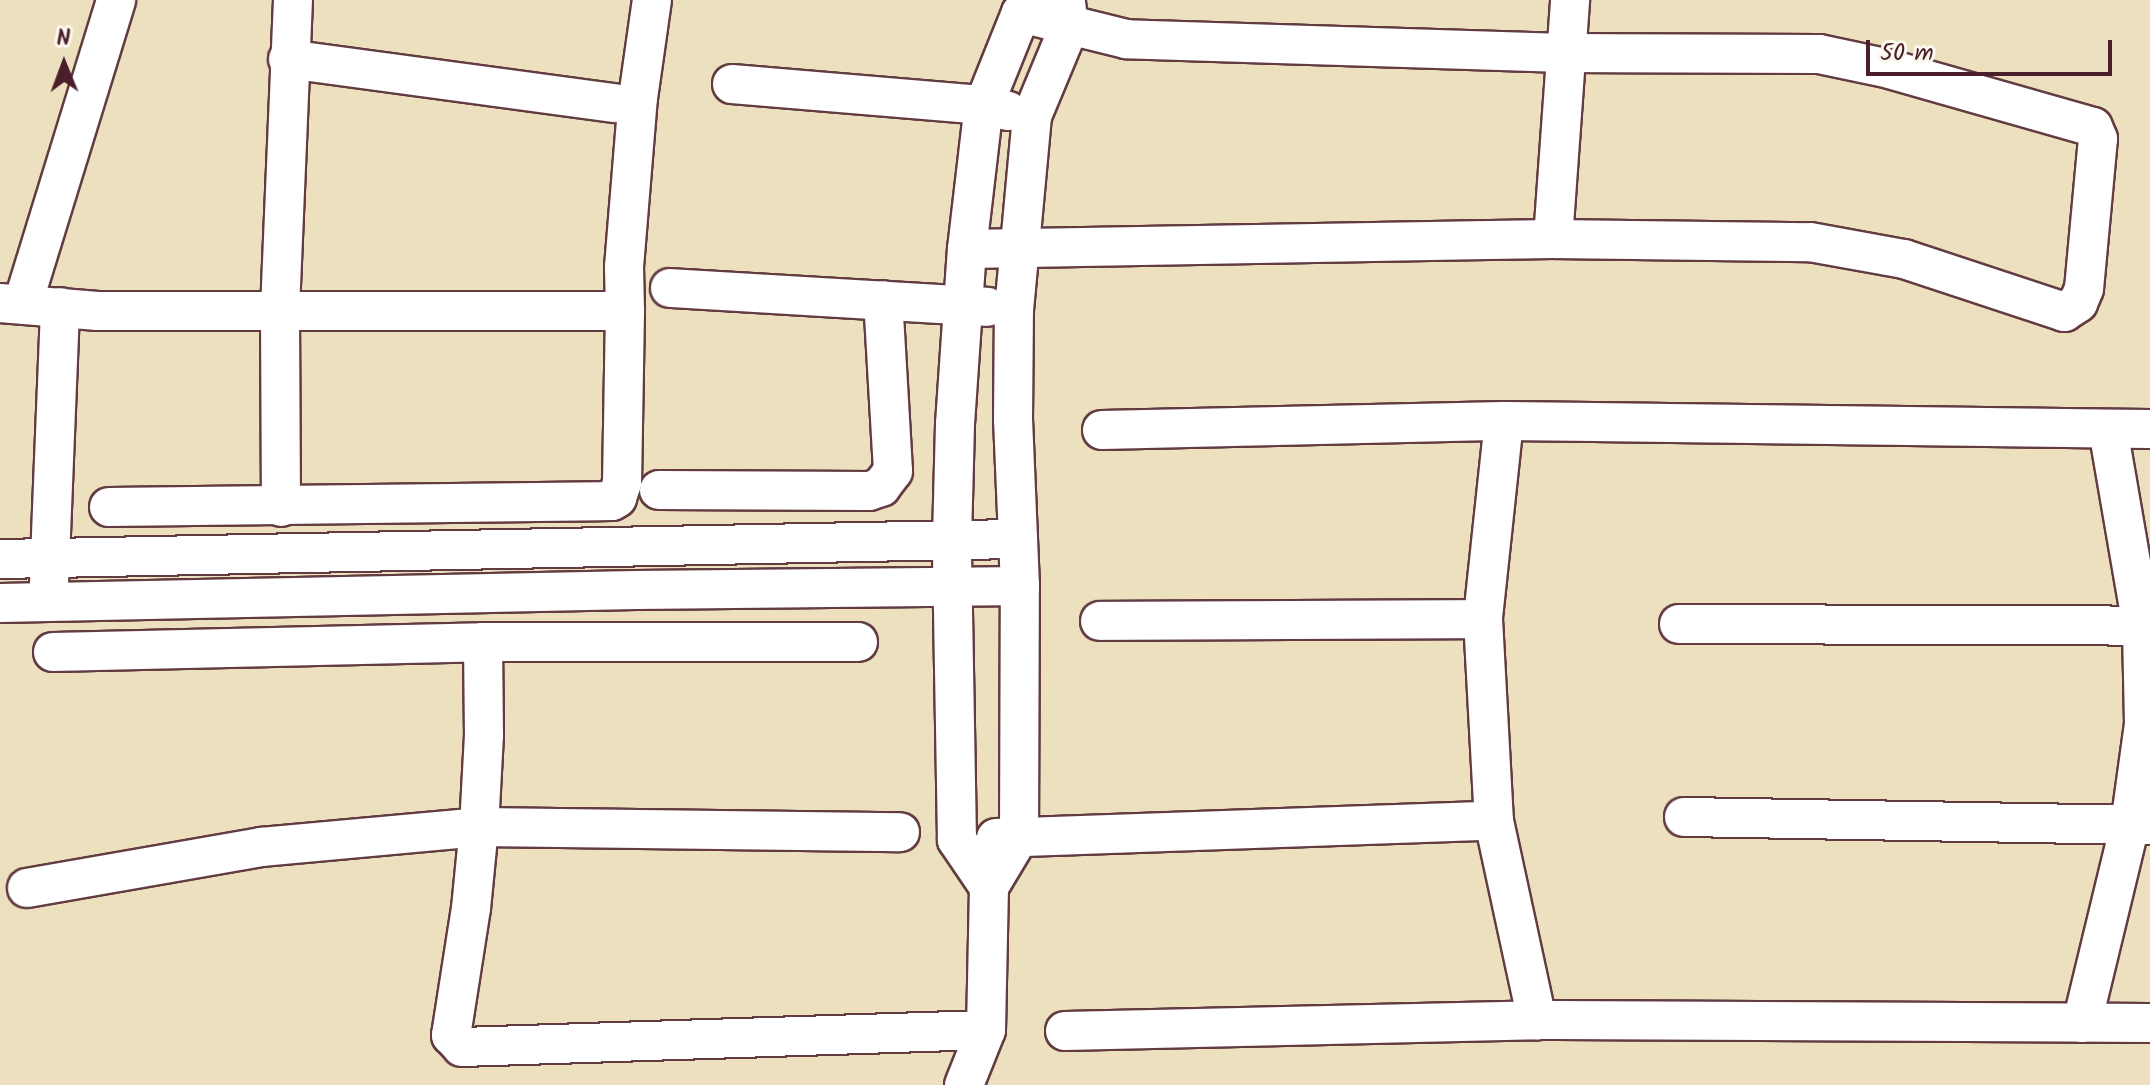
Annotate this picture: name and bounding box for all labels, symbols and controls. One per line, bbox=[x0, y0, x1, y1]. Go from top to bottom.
text: N bbox=[56, 22, 71, 57]
north arrow bbox=[24, 24, 104, 104]
scale bar bbox=[1870, 24, 2116, 74]
text: 50 m bbox=[1880, 34, 1934, 73]

